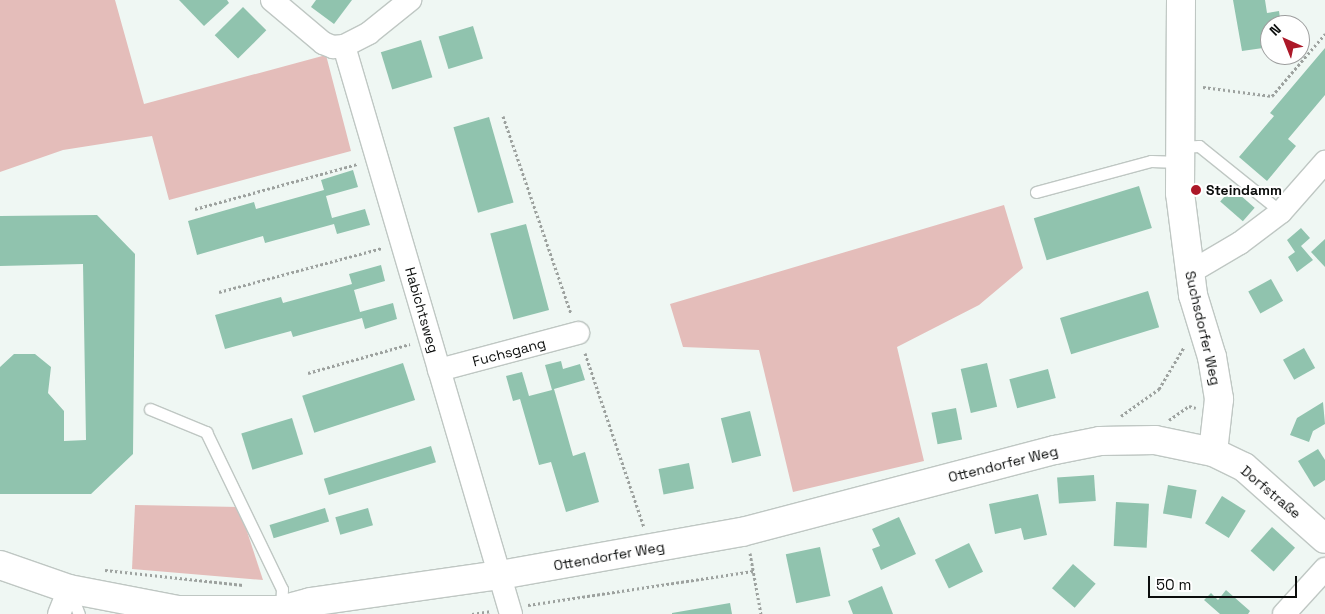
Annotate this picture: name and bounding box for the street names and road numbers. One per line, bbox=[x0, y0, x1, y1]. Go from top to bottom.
street label: Habichtsweg bbox=[402, 265, 442, 355]
street label: Suchsdorfer Weg bbox=[1182, 269, 1224, 387]
street label: Fuchsgang bbox=[471, 334, 547, 370]
street label: Ottendorfer Weg bbox=[946, 442, 1060, 486]
street label: Dorfstraße bbox=[1238, 462, 1304, 522]
street label: Ottendorfer Weg bbox=[552, 538, 666, 574]

